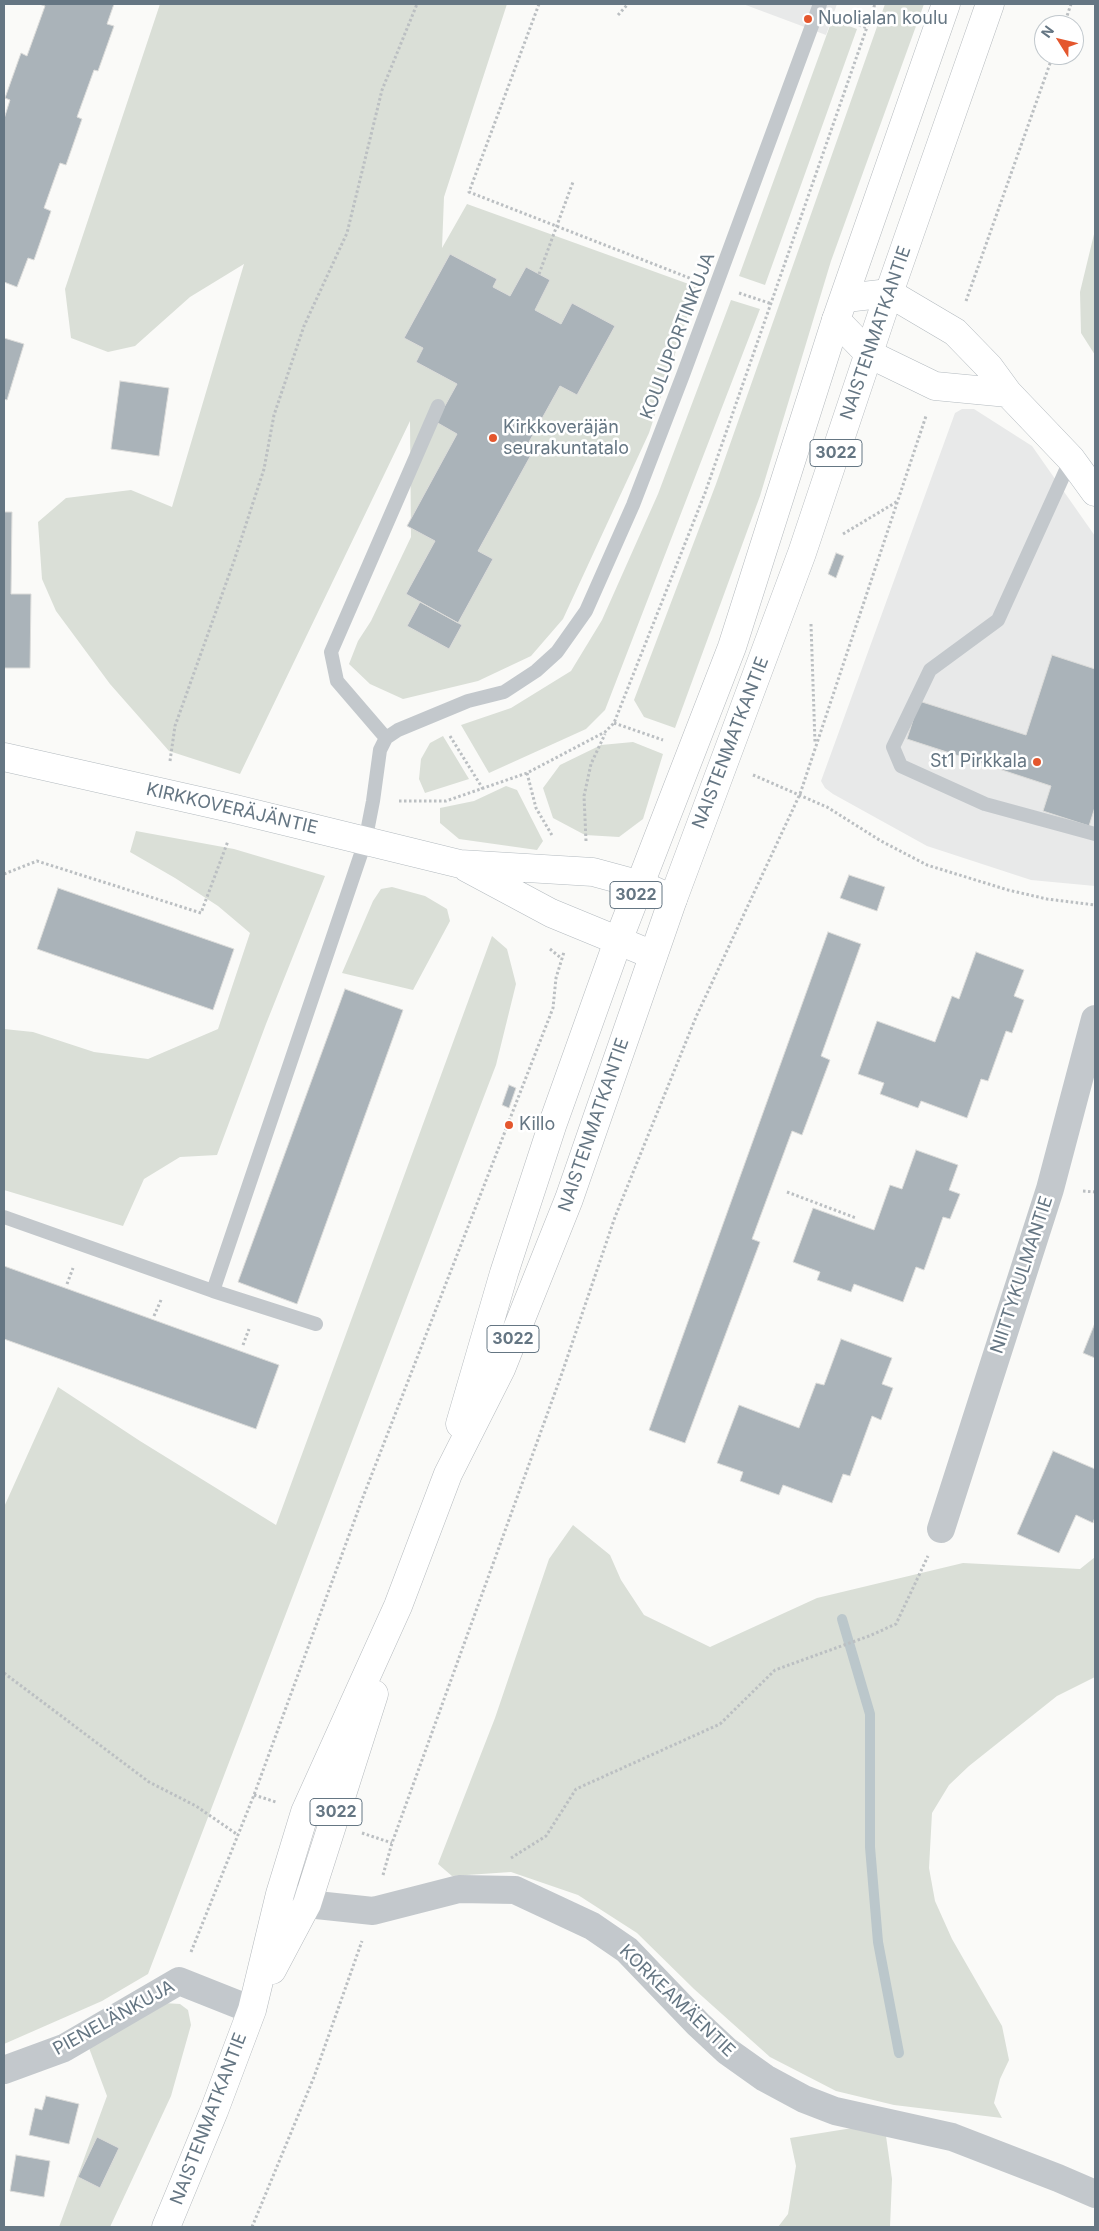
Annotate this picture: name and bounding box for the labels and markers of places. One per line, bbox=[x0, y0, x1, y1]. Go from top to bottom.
place label: Nuolialan koulu bbox=[818, 8, 948, 30]
marker: Nuolialan koulu bbox=[802, 13, 814, 25]
place label: Kirkkoveräjän seurakuntatalo bbox=[503, 417, 629, 459]
marker: Kirkkoveräjän seurakuntatalo bbox=[487, 432, 499, 444]
place label: St1 Pirkkala bbox=[930, 751, 1027, 773]
marker: St1 Pirkkala bbox=[1031, 756, 1043, 768]
place label: Killo bbox=[519, 1114, 555, 1136]
marker: Killo bbox=[503, 1119, 515, 1131]

